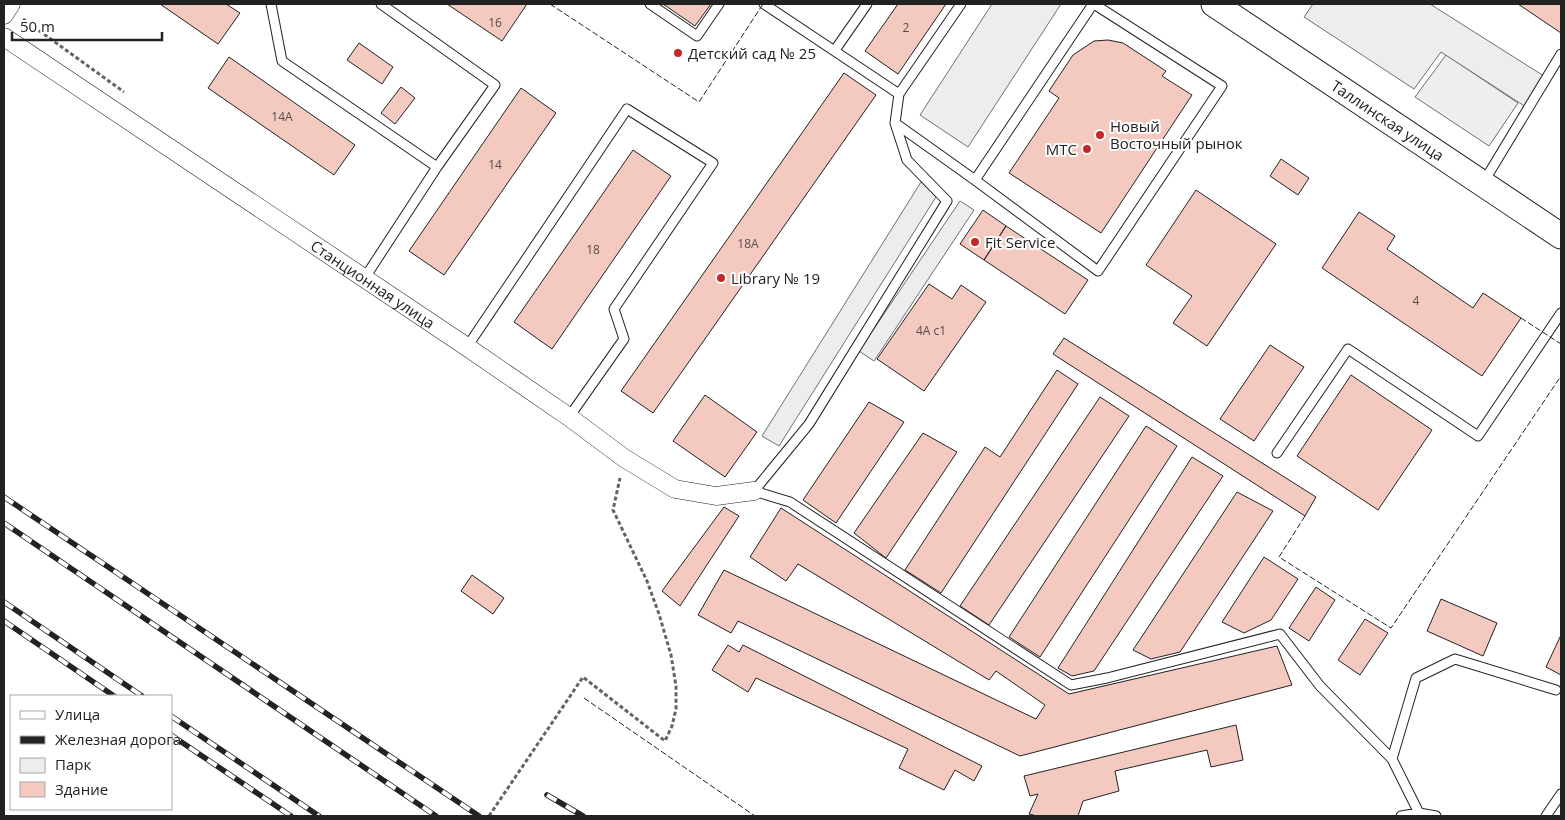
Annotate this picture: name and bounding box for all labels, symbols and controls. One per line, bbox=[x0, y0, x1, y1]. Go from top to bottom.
scale bar bbox=[12, 10, 162, 42]
house number: 16 bbox=[488, 14, 502, 31]
text: 50 m bbox=[20, 16, 55, 36]
house number: 2 bbox=[903, 19, 910, 36]
place label: Детский сад № 25 bbox=[688, 43, 816, 63]
marker: Детский сад № 25 bbox=[672, 47, 684, 59]
street label: Таллинская улица bbox=[1327, 75, 1448, 165]
house number: 14А bbox=[271, 108, 293, 125]
place label: Новый Восточный рынок bbox=[1110, 116, 1243, 153]
marker: Новый Восточный рынок bbox=[1094, 129, 1106, 141]
place label: МТС bbox=[1046, 139, 1077, 159]
marker: МТС bbox=[1081, 143, 1093, 155]
house number: 14 bbox=[488, 156, 502, 173]
place label: Fit Service bbox=[985, 232, 1055, 252]
street label: Станционная улица bbox=[307, 235, 439, 333]
house number: 18А bbox=[737, 235, 759, 252]
marker: Fit Service bbox=[969, 236, 981, 248]
house number: 18 bbox=[586, 241, 600, 258]
place label: Library № 19 bbox=[731, 268, 820, 288]
marker: Library № 19 bbox=[715, 272, 727, 284]
house number: 4 bbox=[1413, 292, 1420, 309]
house number: 4А с1 bbox=[916, 322, 946, 339]
legend bbox=[10, 695, 172, 810]
text: Улица bbox=[55, 704, 100, 724]
text: Железная дорога bbox=[55, 729, 181, 749]
text: Парк bbox=[55, 754, 91, 774]
text: Здание bbox=[55, 779, 108, 799]

